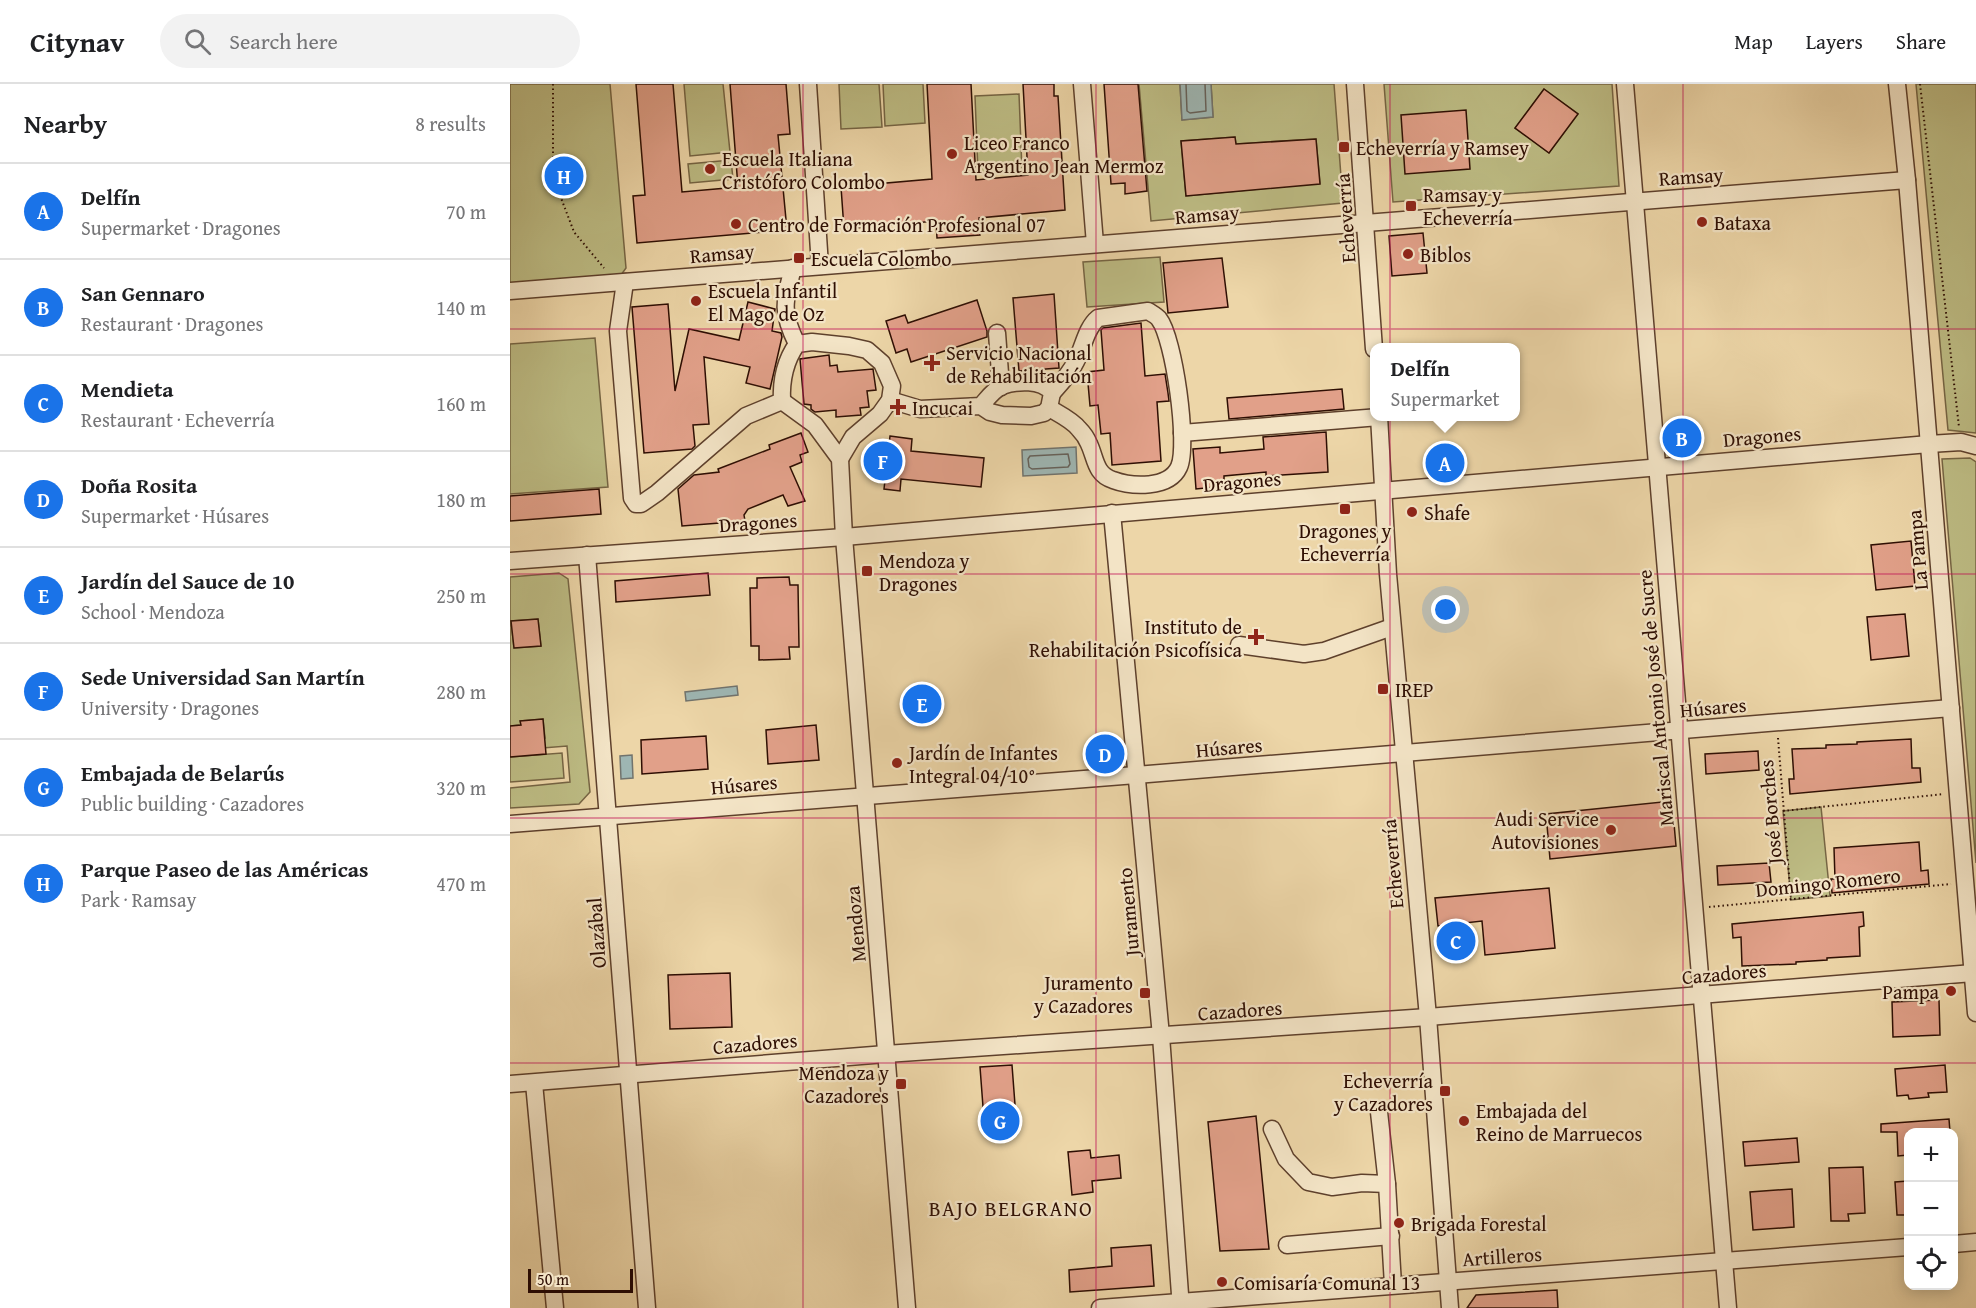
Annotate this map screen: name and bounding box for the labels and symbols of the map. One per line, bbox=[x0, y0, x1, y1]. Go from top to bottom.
place label: Liceo Franco Argentino Jean Mermoz bbox=[964, 128, 1164, 180]
place label: Echeverría y Ramsey bbox=[1356, 133, 1529, 162]
marker: Echeverría y Ramsey bbox=[1337, 140, 1351, 154]
place label: Escuela Italiana Cristóforo Colombo bbox=[722, 144, 885, 196]
marker: Liceo Franco Argentino Jean Mermoz bbox=[945, 147, 959, 161]
pin: H bbox=[544, 154, 584, 199]
street label: Ramsay bbox=[1658, 159, 1724, 193]
marker: Escuela Italiana Cristóforo Colombo bbox=[703, 162, 717, 176]
street label: Echeverría bbox=[1327, 172, 1363, 264]
place label: Ramsay y Echeverría bbox=[1423, 180, 1513, 232]
street label: Ramsay bbox=[1174, 197, 1241, 231]
marker: Ramsay y Echeverría bbox=[1404, 199, 1418, 213]
place label: Bataxa bbox=[1714, 208, 1771, 237]
place label: Centro de Formación Profesional 07 bbox=[748, 210, 1046, 239]
marker: Bataxa bbox=[1695, 215, 1709, 229]
marker: Centro de Formación Profesional 07 bbox=[729, 217, 743, 231]
street label: Ramsay bbox=[689, 236, 756, 270]
place label: Biblos bbox=[1420, 240, 1471, 269]
place label: Escuela Colombo bbox=[811, 244, 951, 273]
marker: Biblos bbox=[1401, 247, 1415, 261]
marker: Escuela Colombo bbox=[792, 251, 806, 265]
place label: Escuela Infantil El Mago de Oz bbox=[708, 276, 838, 328]
marker: Escuela Infantil El Mago de Oz bbox=[689, 294, 703, 308]
place label: Servicio Nacional de Rehabilitación bbox=[946, 338, 1092, 390]
marker: Servicio Nacional de Rehabilitación bbox=[923, 354, 941, 372]
place label: Incucai bbox=[912, 393, 973, 422]
marker: Incucai bbox=[889, 398, 907, 416]
pin: B bbox=[1662, 416, 1702, 460]
street label: Dragones bbox=[1722, 418, 1802, 454]
pin: F bbox=[864, 438, 902, 484]
pin: A bbox=[1426, 440, 1464, 485]
street label: Dragones bbox=[1202, 463, 1282, 499]
place label: Shafe bbox=[1424, 498, 1470, 527]
marker: Dragones y Echeverría bbox=[1338, 502, 1352, 516]
street label: Dragones bbox=[718, 505, 798, 539]
marker: Shafe bbox=[1405, 505, 1419, 519]
street label: La Pampa bbox=[1899, 508, 1935, 591]
place label: Dragones y Echeverría bbox=[1299, 516, 1391, 568]
place label: Mendoza y Dragones bbox=[879, 546, 969, 598]
marker: Mendoza y Dragones bbox=[860, 564, 874, 578]
street label: Mariscal Antonio José de Sucre bbox=[1629, 568, 1681, 828]
your location bbox=[1431, 595, 1460, 624]
place label: Instituto de Rehabilitación Psicofísica bbox=[1029, 612, 1243, 664]
marker: Instituto de Rehabilitación Psicofísica bbox=[1247, 628, 1265, 646]
place label: IREP bbox=[1395, 675, 1434, 704]
pin: E bbox=[902, 682, 942, 726]
marker: IREP bbox=[1376, 682, 1390, 696]
street label: Húsares bbox=[1678, 690, 1748, 724]
street label: Húsares bbox=[1194, 730, 1264, 764]
pin: D bbox=[1086, 732, 1124, 776]
place label: Jardín de Infantes Integral 04/10° bbox=[906, 738, 1058, 790]
marker: Jardín de Infantes Integral 04/10° bbox=[890, 756, 904, 770]
street label: José Borches bbox=[1751, 758, 1789, 868]
street label: Húsares bbox=[709, 767, 779, 801]
place label: Audi Service Autovisiones bbox=[1491, 804, 1599, 856]
street label: Echeverría bbox=[1374, 818, 1410, 910]
marker: Audi Service Autovisiones bbox=[1604, 823, 1618, 837]
street label: Domingo Romero bbox=[1754, 860, 1902, 904]
street label: Juramento bbox=[1110, 866, 1147, 961]
street label: Mendoza bbox=[837, 884, 873, 963]
street label: Olazábal bbox=[579, 896, 613, 969]
pin: C bbox=[1436, 918, 1476, 964]
street label: Cazadores bbox=[1681, 955, 1767, 991]
place label: Juramento y Cazadores bbox=[1033, 968, 1133, 1020]
place label: Pampa bbox=[1882, 977, 1940, 1006]
marker: Pampa bbox=[1944, 984, 1958, 998]
marker: Juramento y Cazadores bbox=[1138, 986, 1152, 1000]
street label: Cazadores bbox=[1197, 993, 1283, 1027]
street label: Cazadores bbox=[712, 1025, 798, 1061]
place label: Mendoza y Cazadores bbox=[799, 1058, 889, 1110]
place label: Echeverría y Cazadores bbox=[1333, 1066, 1434, 1118]
marker: Mendoza y Cazadores bbox=[894, 1077, 908, 1091]
marker: Echeverría y Cazadores bbox=[1438, 1084, 1452, 1098]
place label: Embajada del Reino de Marruecos bbox=[1476, 1096, 1642, 1148]
pin: G bbox=[980, 1098, 1020, 1144]
marker: Embajada del Reino de Marruecos bbox=[1457, 1114, 1471, 1128]
district label: BAJO BELGRANO bbox=[929, 1193, 1093, 1224]
place label: Brigada Forestal bbox=[1411, 1209, 1547, 1238]
marker: Brigada Forestal bbox=[1392, 1216, 1406, 1230]
street label: Artilleros bbox=[1461, 1239, 1543, 1273]
scale bar bbox=[528, 1266, 633, 1294]
place label: Comisaría Comunal 13 bbox=[1234, 1268, 1420, 1297]
marker: Comisaría Comunal 13 bbox=[1215, 1275, 1229, 1289]

